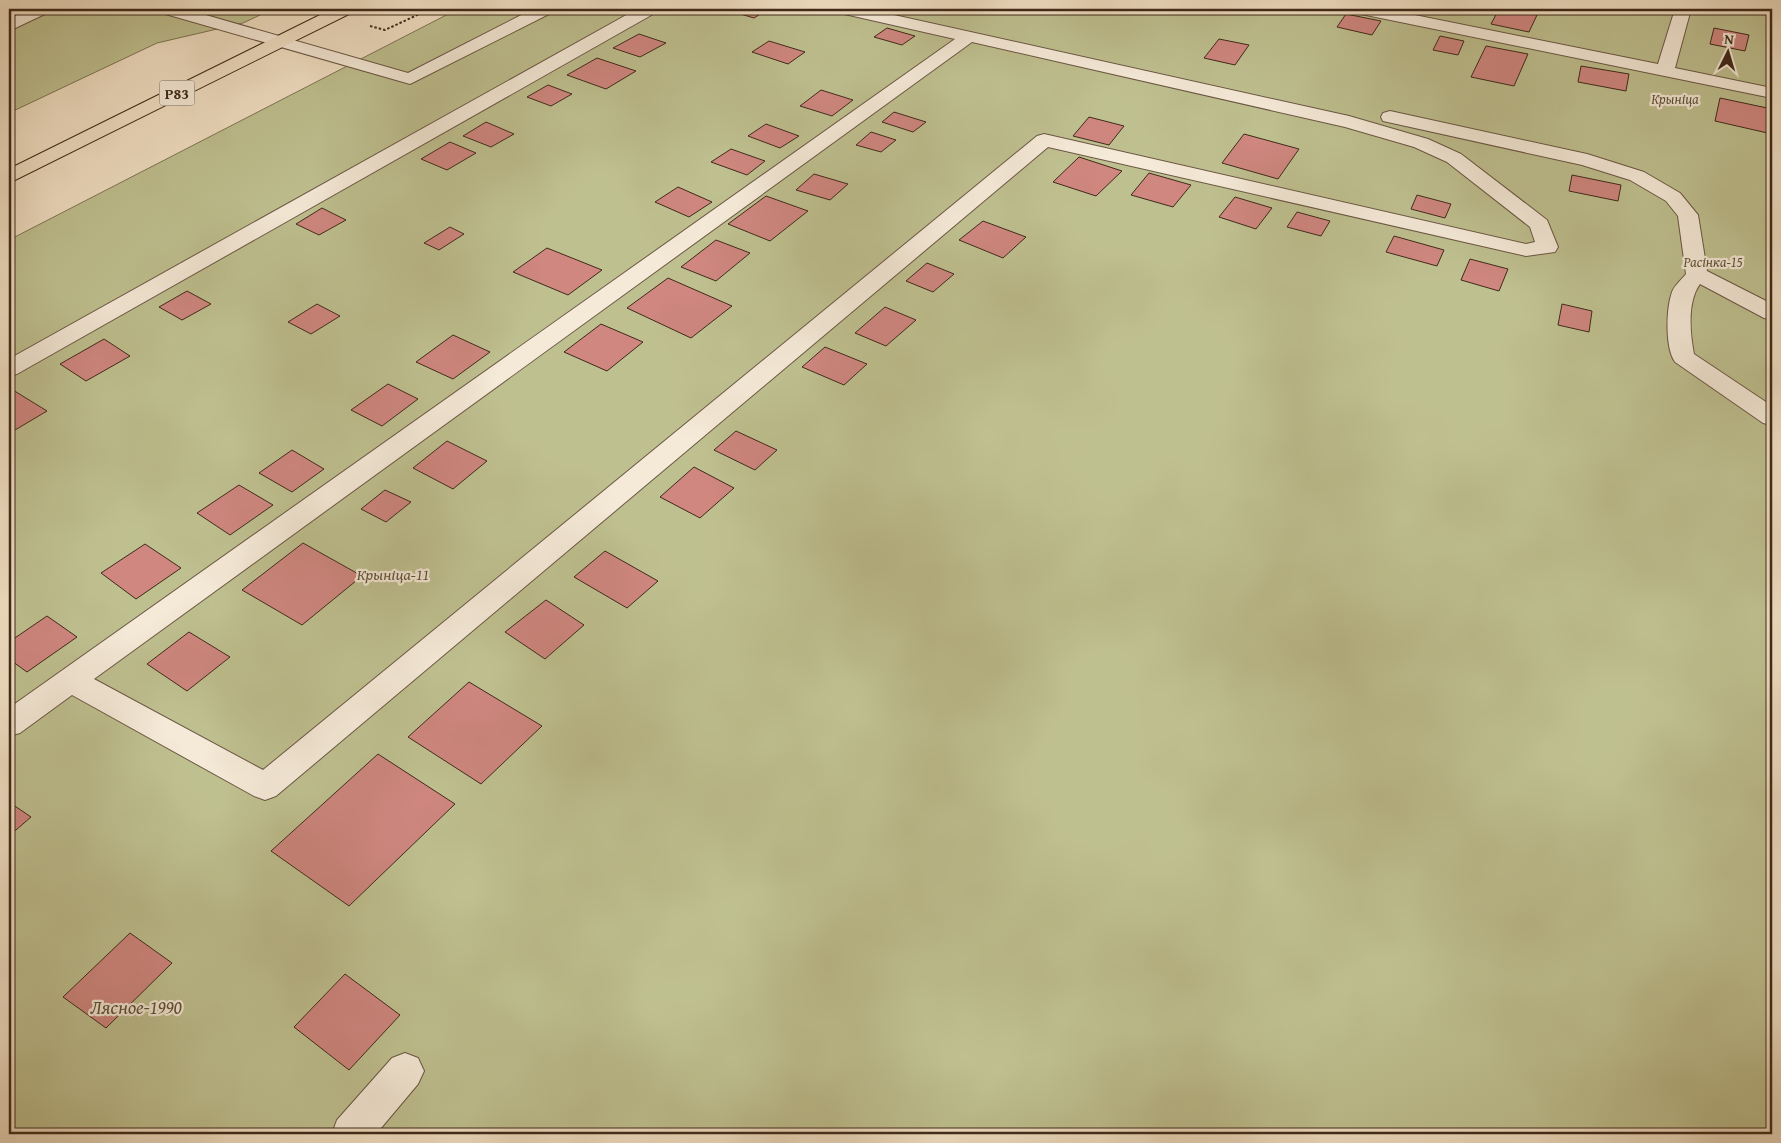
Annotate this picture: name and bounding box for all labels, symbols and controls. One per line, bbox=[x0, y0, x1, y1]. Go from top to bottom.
north arrow bbox=[1704, 28, 1754, 78]
text: N bbox=[1724, 29, 1735, 49]
road number: Р83 bbox=[160, 80, 194, 106]
park label: Крыніца bbox=[1651, 89, 1699, 109]
park label: Расінка-15 bbox=[1682, 252, 1743, 272]
park label: Крыніца-11 bbox=[357, 562, 429, 586]
park label: Лясное-1990 bbox=[90, 993, 182, 1021]

